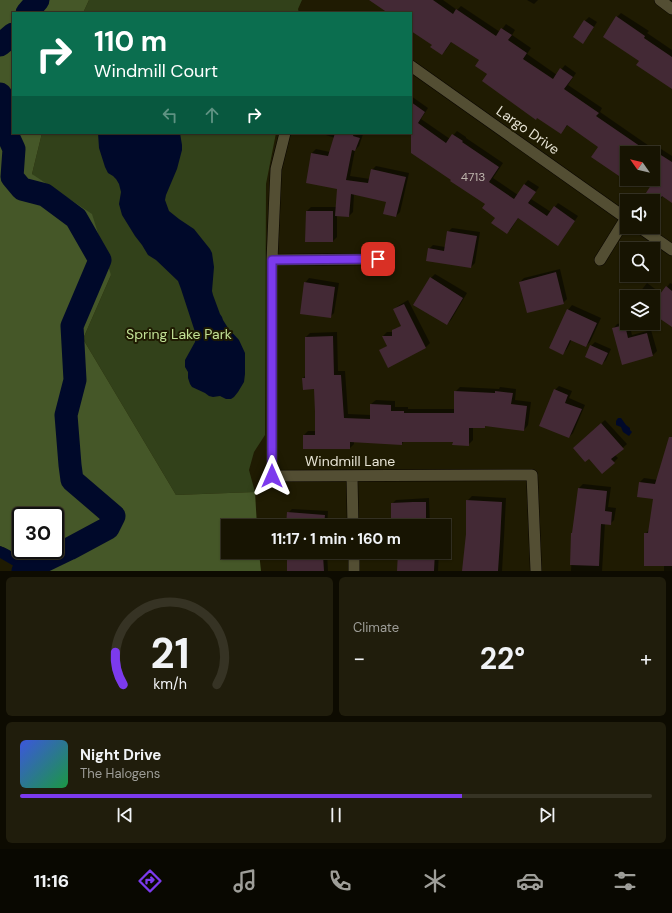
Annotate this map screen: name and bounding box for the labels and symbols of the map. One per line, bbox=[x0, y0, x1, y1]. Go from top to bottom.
street label: Largo Drive bbox=[493, 102, 563, 158]
north arrow bbox=[620, 146, 660, 186]
house number: 4713 bbox=[461, 169, 485, 185]
pin bbox=[361, 242, 395, 276]
park label: Spring Lake Park bbox=[126, 325, 232, 343]
street label: Windmill Lane bbox=[305, 452, 395, 470]
position arrow bbox=[251, 455, 293, 497]
speed limit sign: 30 bbox=[12, 507, 64, 559]

